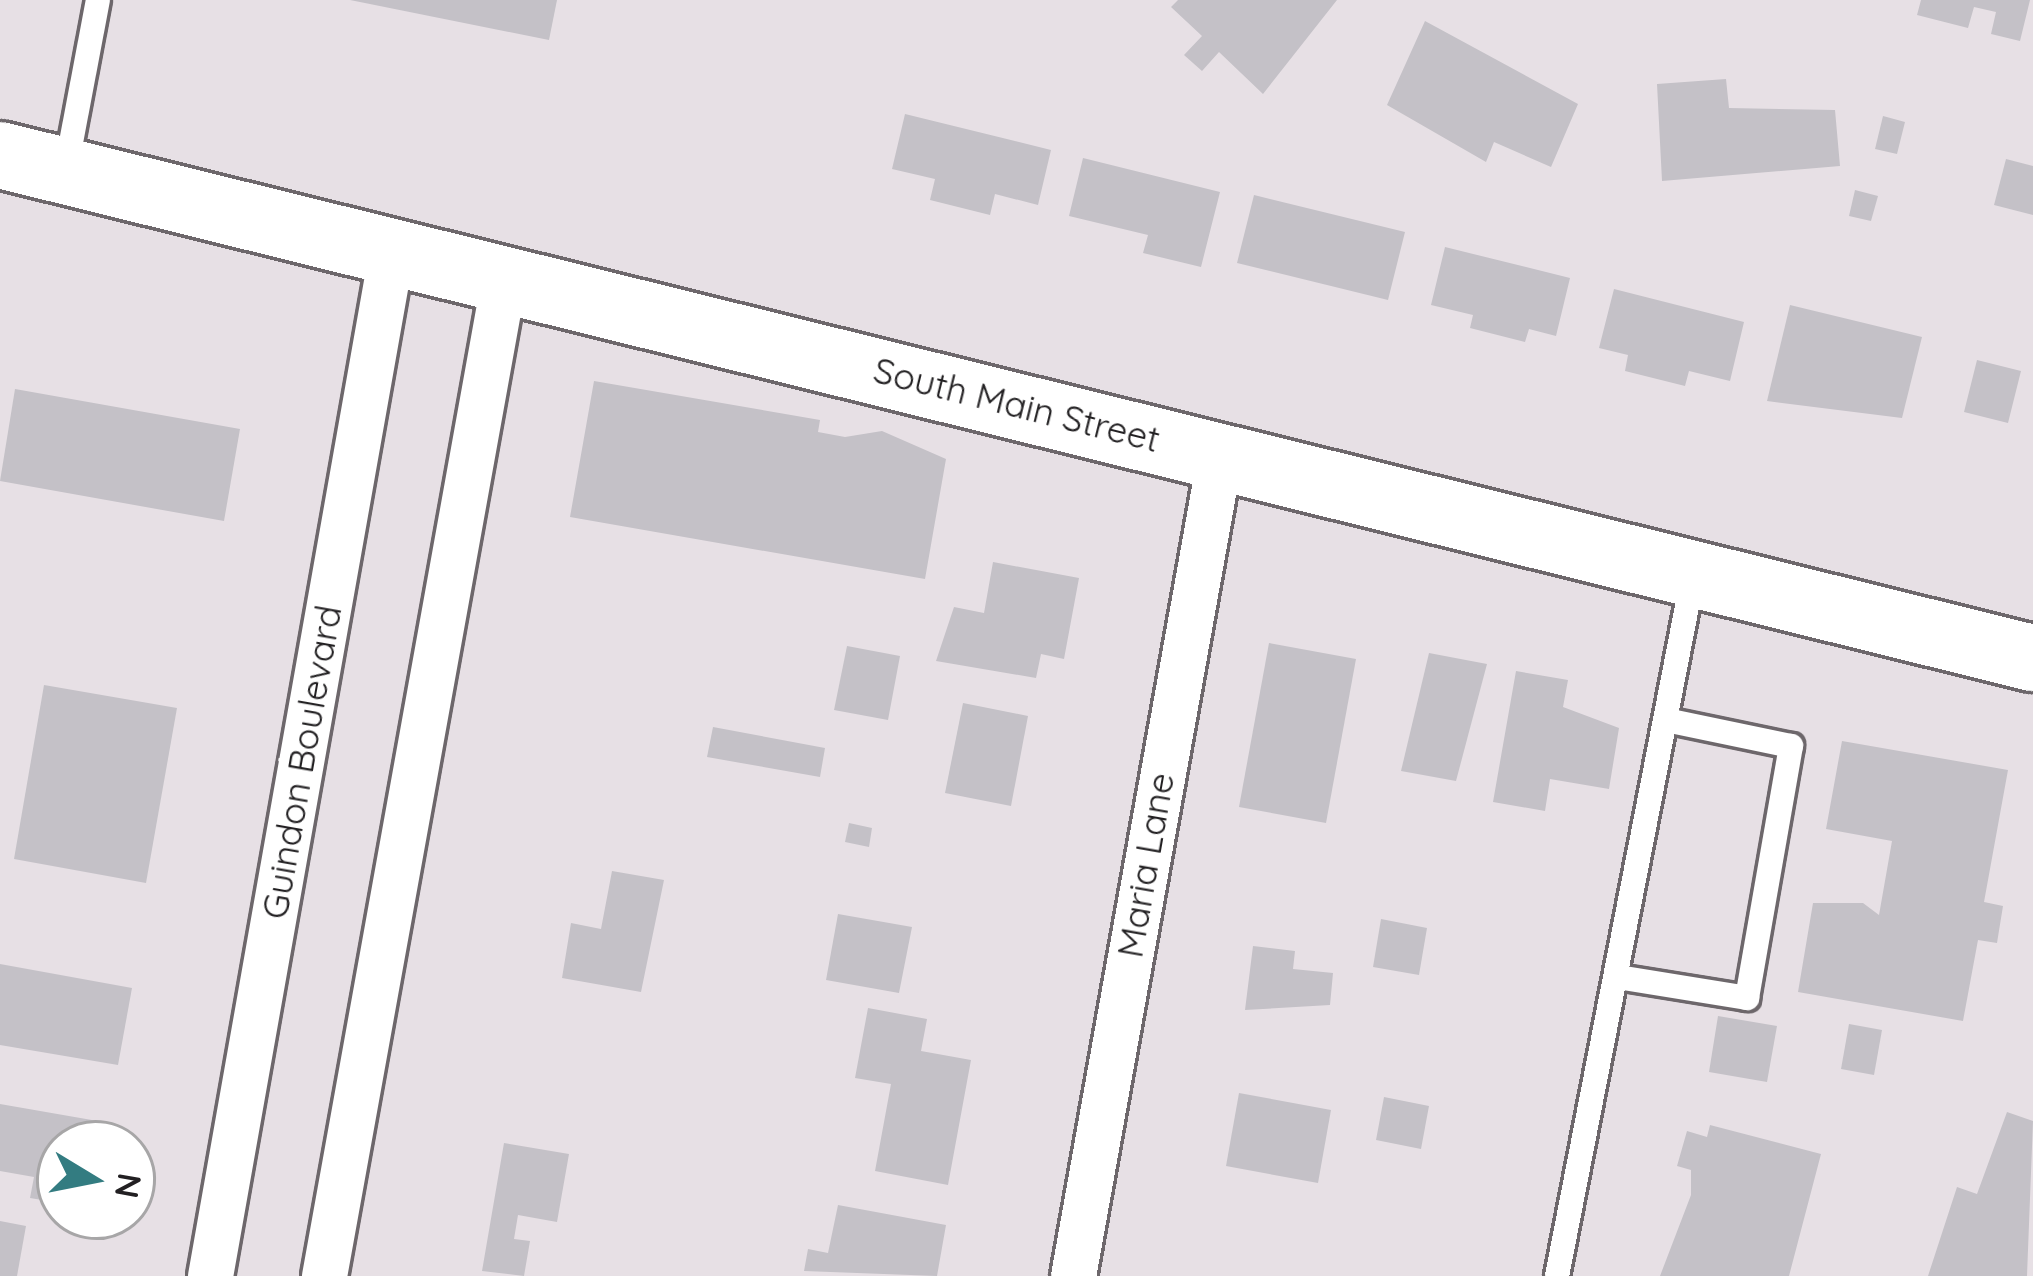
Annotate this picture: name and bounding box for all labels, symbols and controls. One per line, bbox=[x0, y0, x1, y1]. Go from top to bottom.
street label: South Main Street bbox=[870, 348, 1164, 460]
street label: Guindon Boulevard bbox=[252, 602, 350, 922]
street label: Maria Lane bbox=[1107, 769, 1183, 961]
north arrow bbox=[36, 1120, 156, 1240]
text: N bbox=[107, 1170, 151, 1201]

